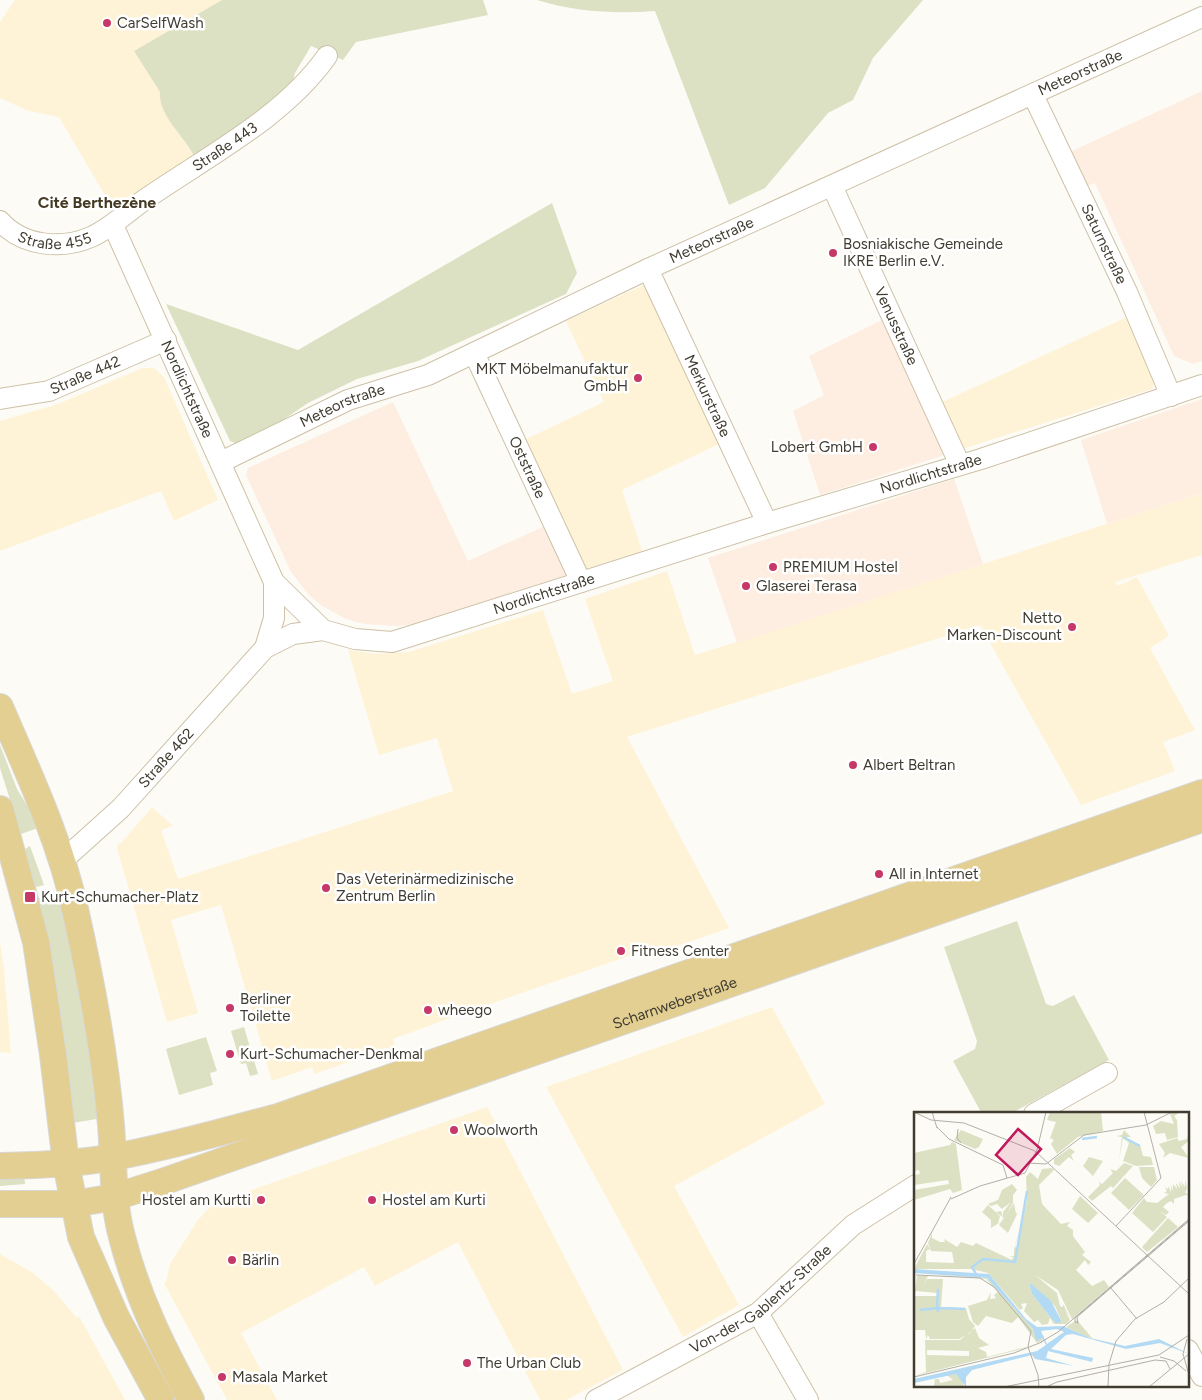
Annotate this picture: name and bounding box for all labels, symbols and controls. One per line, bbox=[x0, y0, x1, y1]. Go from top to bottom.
place label: CarSelfWash bbox=[117, 14, 204, 32]
marker: CarSelfWash bbox=[101, 17, 113, 29]
street label: Meteorstraße bbox=[1035, 46, 1125, 99]
street label: Straße 443 bbox=[189, 118, 261, 175]
district label: Cité Berthezène bbox=[38, 193, 156, 212]
street label: Saturnstraße bbox=[1077, 201, 1131, 287]
street label: Meteorstraße bbox=[666, 213, 756, 267]
street label: Straße 455 bbox=[15, 227, 94, 253]
place label: Bosniakische Gemeinde IKRE Berlin e.V. bbox=[843, 235, 1003, 270]
marker: Bosniakische Gemeinde IKRE Berlin e.V. bbox=[827, 247, 839, 259]
street label: Venusstraße bbox=[871, 284, 922, 368]
street label: Nordlichtstraße bbox=[157, 337, 217, 441]
street label: Straße 442 bbox=[47, 352, 123, 399]
street label: Merkurstraße bbox=[680, 352, 734, 440]
place label: MKT Möbelmanufaktur GmbH bbox=[476, 360, 628, 395]
marker: MKT Möbelmanufaktur GmbH bbox=[632, 372, 644, 384]
street label: Meteorstraße bbox=[297, 380, 387, 431]
street label: Oststraße bbox=[505, 433, 550, 501]
place label: Lobert GmbH bbox=[771, 438, 863, 456]
marker: Lobert GmbH bbox=[867, 441, 879, 453]
street label: Nordlichtstraße bbox=[878, 450, 984, 498]
place label: PREMIUM Hostel bbox=[783, 558, 898, 576]
marker: PREMIUM Hostel bbox=[767, 561, 779, 573]
street label: Nordlichtstraße bbox=[491, 569, 597, 618]
place label: Glaserei Terasa bbox=[756, 577, 857, 595]
marker: Glaserei Terasa bbox=[740, 580, 752, 592]
place label: Netto Marken-Discount bbox=[947, 609, 1062, 644]
marker: Netto Marken-Discount bbox=[1066, 621, 1078, 633]
street label: Straße 462 bbox=[134, 724, 198, 792]
place label: Albert Beltran bbox=[863, 756, 955, 774]
marker: Albert Beltran bbox=[847, 759, 859, 771]
place label: All in Internet bbox=[889, 865, 979, 883]
marker: All in Internet bbox=[873, 868, 885, 880]
place label: Das Veterinärmedizinische Zentrum Berlin bbox=[336, 870, 514, 905]
marker: Das Veterinärmedizinische Zentrum Berlin bbox=[320, 882, 332, 894]
place label: Kurt-Schumacher-Platz bbox=[41, 888, 199, 906]
marker: Kurt-Schumacher-Platz bbox=[23, 890, 37, 904]
place label: Fitness Center bbox=[631, 942, 729, 960]
marker: Fitness Center bbox=[615, 945, 627, 957]
street label: Scharnweberstraße bbox=[610, 973, 739, 1033]
place label: Berliner Toilette bbox=[240, 990, 291, 1025]
place label: wheego bbox=[438, 1001, 492, 1019]
marker: Berliner Toilette bbox=[224, 1002, 236, 1014]
marker: wheego bbox=[422, 1004, 434, 1016]
place label: Kurt-Schumacher-Denkmal bbox=[240, 1045, 423, 1063]
marker: Kurt-Schumacher-Denkmal bbox=[224, 1048, 236, 1060]
inset map bbox=[914, 1112, 1190, 1388]
place label: Woolworth bbox=[464, 1121, 538, 1139]
marker: Woolworth bbox=[448, 1124, 460, 1136]
place label: Hostel am Kurtti bbox=[142, 1191, 251, 1209]
place label: Hostel am Kurti bbox=[382, 1191, 486, 1209]
marker: Hostel am Kurtti bbox=[255, 1194, 267, 1206]
marker: Hostel am Kurti bbox=[366, 1194, 378, 1206]
street label: Von-der-Gablentz-Straße bbox=[687, 1241, 835, 1357]
place label: Bärlin bbox=[242, 1251, 279, 1269]
marker: Bärlin bbox=[226, 1254, 238, 1266]
place label: The Urban Club bbox=[477, 1354, 581, 1372]
marker: The Urban Club bbox=[461, 1357, 473, 1369]
place label: Masala Market bbox=[232, 1368, 328, 1386]
marker: Masala Market bbox=[216, 1371, 228, 1383]

